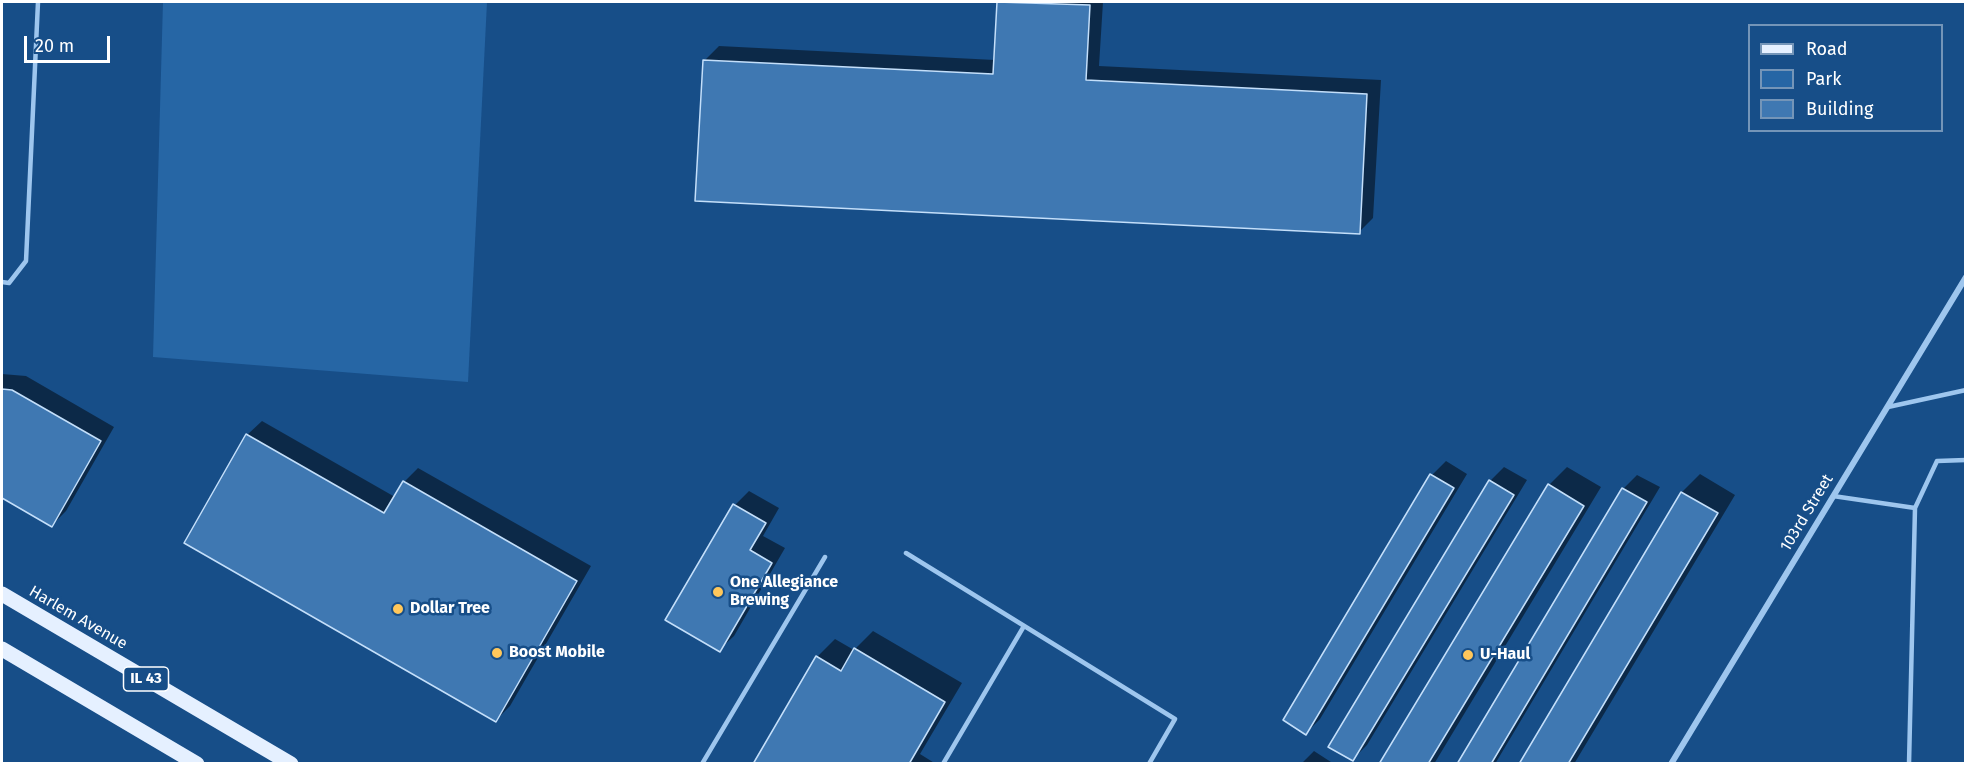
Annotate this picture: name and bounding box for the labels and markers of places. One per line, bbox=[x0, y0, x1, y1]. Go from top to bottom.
place label: One Allegiance Brewing bbox=[730, 573, 838, 611]
marker: One Allegiance Brewing bbox=[711, 585, 725, 599]
place label: Dollar Tree bbox=[410, 599, 490, 619]
marker: Dollar Tree bbox=[391, 602, 405, 616]
place label: Boost Mobile bbox=[509, 643, 605, 663]
place label: U-Haul bbox=[1480, 645, 1530, 665]
marker: Boost Mobile bbox=[490, 646, 504, 660]
marker: U-Haul bbox=[1461, 648, 1475, 662]

